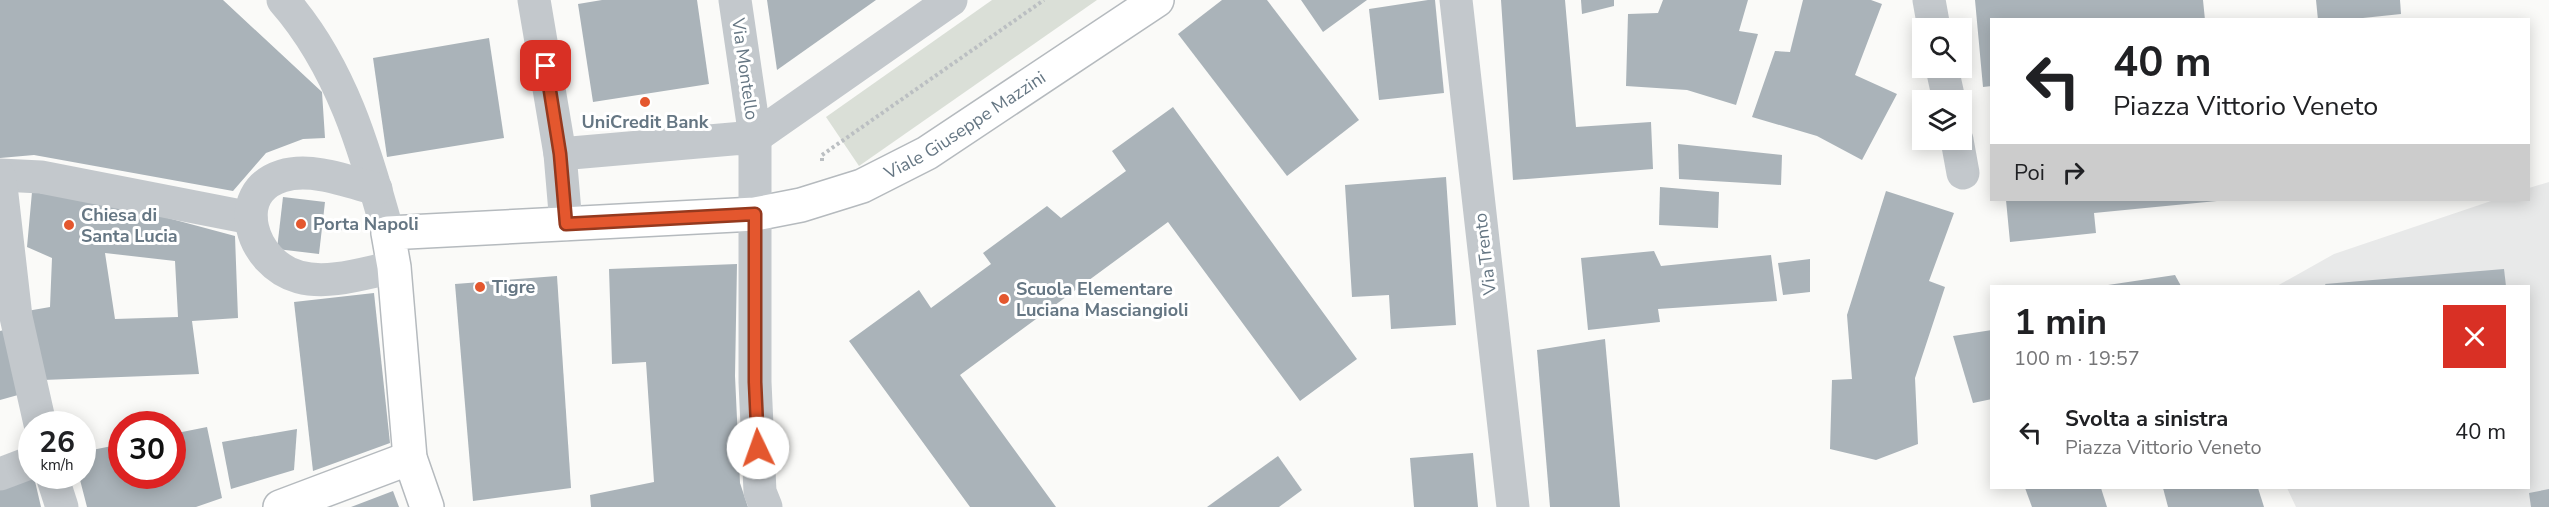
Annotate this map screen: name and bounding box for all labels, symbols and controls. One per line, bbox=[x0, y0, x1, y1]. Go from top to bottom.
street label: Via Montello bbox=[726, 15, 764, 122]
map controls bbox=[1912, 18, 1972, 150]
button: search bbox=[1912, 18, 1972, 78]
text: 40 m bbox=[2113, 34, 2212, 91]
pin bbox=[520, 40, 571, 91]
icon: left bbox=[2014, 42, 2092, 120]
icon: arrive bbox=[529, 49, 562, 82]
street label: Viale Giuseppe Mazzini bbox=[879, 65, 1050, 185]
text: Piazza Vittorio Veneto bbox=[2113, 88, 2378, 125]
button: layers bbox=[1912, 90, 1972, 150]
marker: UniCredit Bank bbox=[638, 95, 652, 109]
place label: UniCredit Bank bbox=[582, 110, 709, 134]
icon: right bbox=[2057, 156, 2090, 189]
text: Poi bbox=[2014, 158, 2045, 188]
place label: Chiesa di Santa Lucia bbox=[81, 203, 178, 248]
place label: Porta Napoli bbox=[313, 212, 419, 236]
street label: Via Trento bbox=[1468, 212, 1502, 297]
marker: Porta Napoli bbox=[294, 217, 308, 231]
marker: Chiesa di Santa Lucia bbox=[62, 218, 76, 232]
place label: Tigre bbox=[492, 275, 536, 299]
place label: Scuola Elementare Luciana Masciangioli bbox=[1016, 277, 1188, 322]
marker: Tigre bbox=[473, 280, 487, 294]
marker: Scuola Elementare Luciana Masciangioli bbox=[997, 292, 1011, 306]
text: 1 min bbox=[2014, 298, 2107, 347]
button: close bbox=[2443, 305, 2506, 368]
text: 100 m · 19:57 bbox=[2014, 345, 2140, 372]
text: Svolta a sinistra bbox=[2065, 404, 2228, 434]
speed limit sign: 30 bbox=[108, 411, 186, 489]
position arrow bbox=[726, 416, 790, 480]
icon: left bbox=[2014, 416, 2047, 449]
text: 40 m bbox=[2455, 417, 2506, 447]
text: 26 bbox=[39, 422, 75, 463]
text: Piazza Vittorio Veneto bbox=[2065, 434, 2262, 461]
text: km/h bbox=[40, 455, 74, 475]

